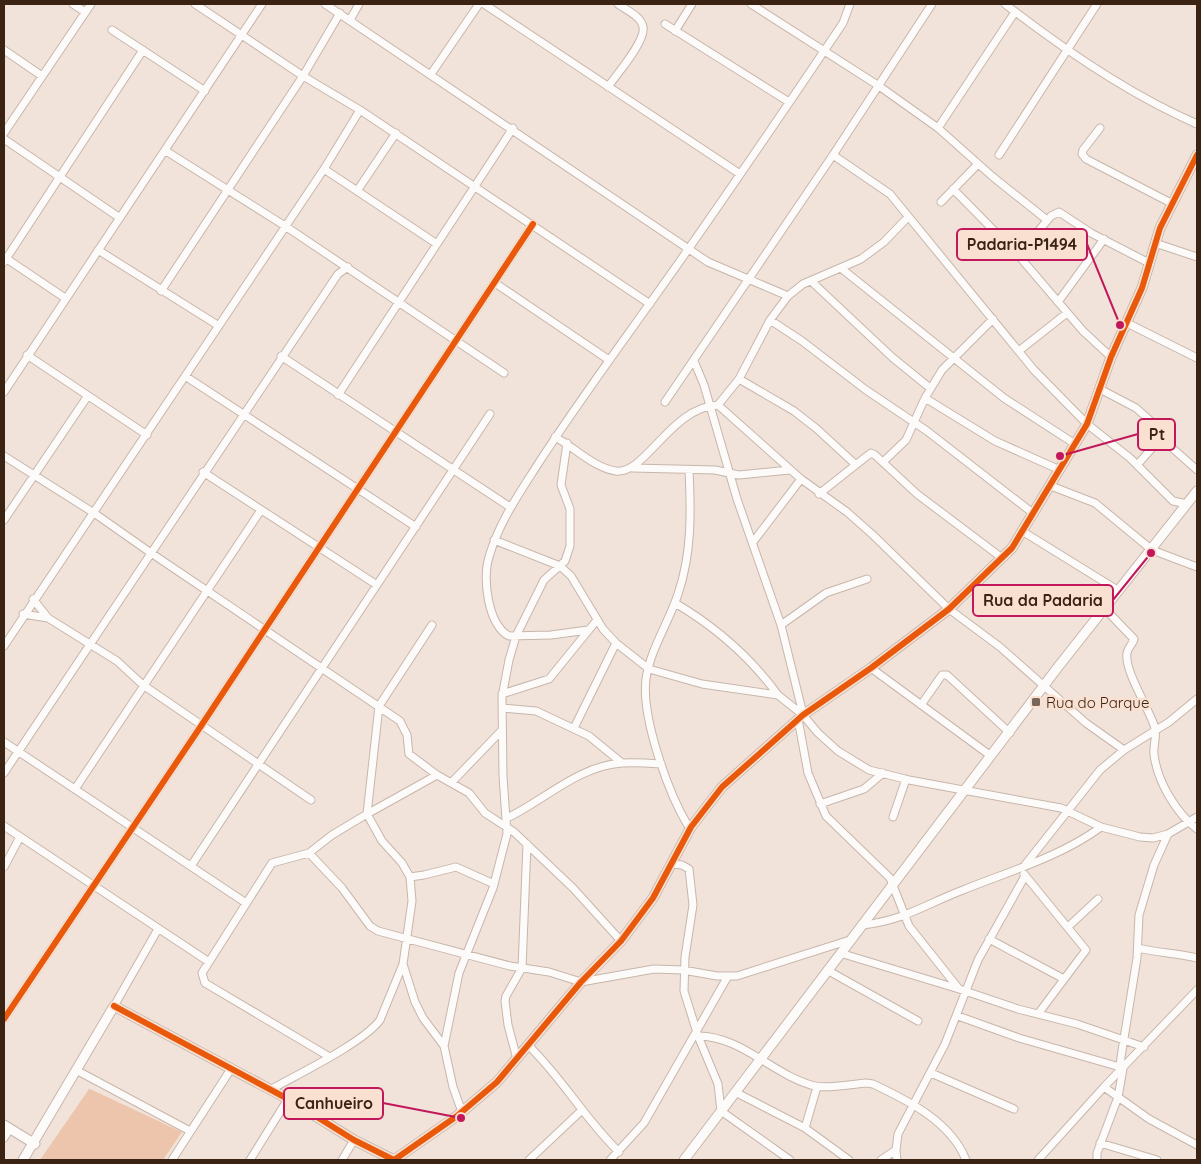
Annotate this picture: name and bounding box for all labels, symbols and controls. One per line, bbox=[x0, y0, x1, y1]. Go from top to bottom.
callout: Padaria-P1494 bbox=[957, 229, 1087, 260]
text: Padaria-P1494 bbox=[967, 234, 1078, 254]
callout: Pt bbox=[1138, 419, 1175, 450]
text: Pt bbox=[1149, 424, 1165, 444]
callout: Rua da Padaria bbox=[973, 585, 1113, 616]
text: Rua da Padaria bbox=[983, 590, 1103, 610]
place label: Rua do Parque bbox=[1046, 693, 1149, 712]
marker: Rua do Parque bbox=[1030, 696, 1042, 708]
callout: Canhueiro bbox=[284, 1088, 383, 1119]
text: Canhueiro bbox=[295, 1093, 373, 1113]

